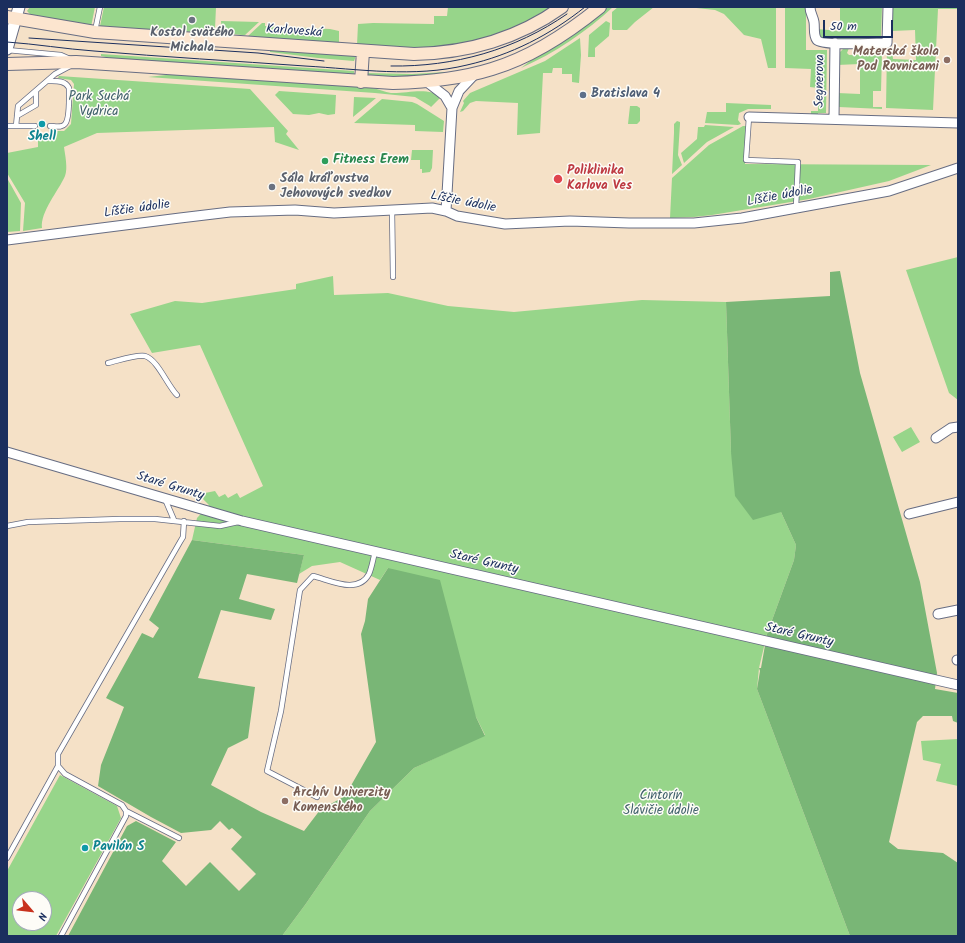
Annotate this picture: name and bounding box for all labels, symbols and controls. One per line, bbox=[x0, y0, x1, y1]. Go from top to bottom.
scale bar bbox=[825, 12, 895, 38]
marker: Kostol svätého Michala bbox=[187, 15, 197, 25]
text: 50 m bbox=[830, 17, 857, 36]
street label: Karloveská bbox=[265, 22, 323, 42]
place label: Kostol svätého Michala bbox=[150, 26, 234, 57]
place label: Materská škola Pod Rovnicami bbox=[853, 45, 939, 76]
street label: Segnerova bbox=[813, 54, 829, 108]
marker: Materská škola Pod Rovnicami bbox=[942, 55, 952, 65]
place label: Bratislava 4 bbox=[591, 87, 660, 103]
park label: Park Suchá Vydrica bbox=[69, 90, 129, 121]
marker: Bratislava 4 bbox=[578, 90, 588, 100]
marker: Shell bbox=[37, 119, 47, 129]
place label: Shell bbox=[28, 130, 56, 146]
place label: Fitness Erem bbox=[333, 153, 409, 169]
marker: Fitness Erem bbox=[320, 156, 330, 166]
place label: Poliklinika Karlova Ves bbox=[567, 164, 632, 195]
place label: Sála kráľovstva Jehovových svedkov bbox=[280, 172, 391, 203]
marker: Poliklinika Karlova Ves bbox=[552, 173, 564, 185]
marker: Sála kráľovstva Jehovových svedkov bbox=[267, 182, 277, 192]
street label: Líščie údolie bbox=[746, 183, 814, 211]
street label: Líščie údolie bbox=[429, 189, 497, 217]
street label: Líščie údolie bbox=[103, 198, 171, 222]
street label: Staré Grunty bbox=[134, 469, 206, 505]
street label: Staré Grunty bbox=[448, 548, 520, 578]
street label: Staré Grunty bbox=[763, 621, 835, 651]
place label: Archív Univerzity Komenského bbox=[293, 786, 391, 817]
park label: Cintorín Slávičie údolie bbox=[623, 789, 699, 820]
marker: Archív Univerzity Komenského bbox=[280, 796, 290, 806]
place label: Pavilón S bbox=[93, 840, 144, 856]
marker: Pavilón S bbox=[80, 843, 90, 853]
north arrow bbox=[12, 891, 52, 931]
text: N bbox=[32, 909, 51, 923]

